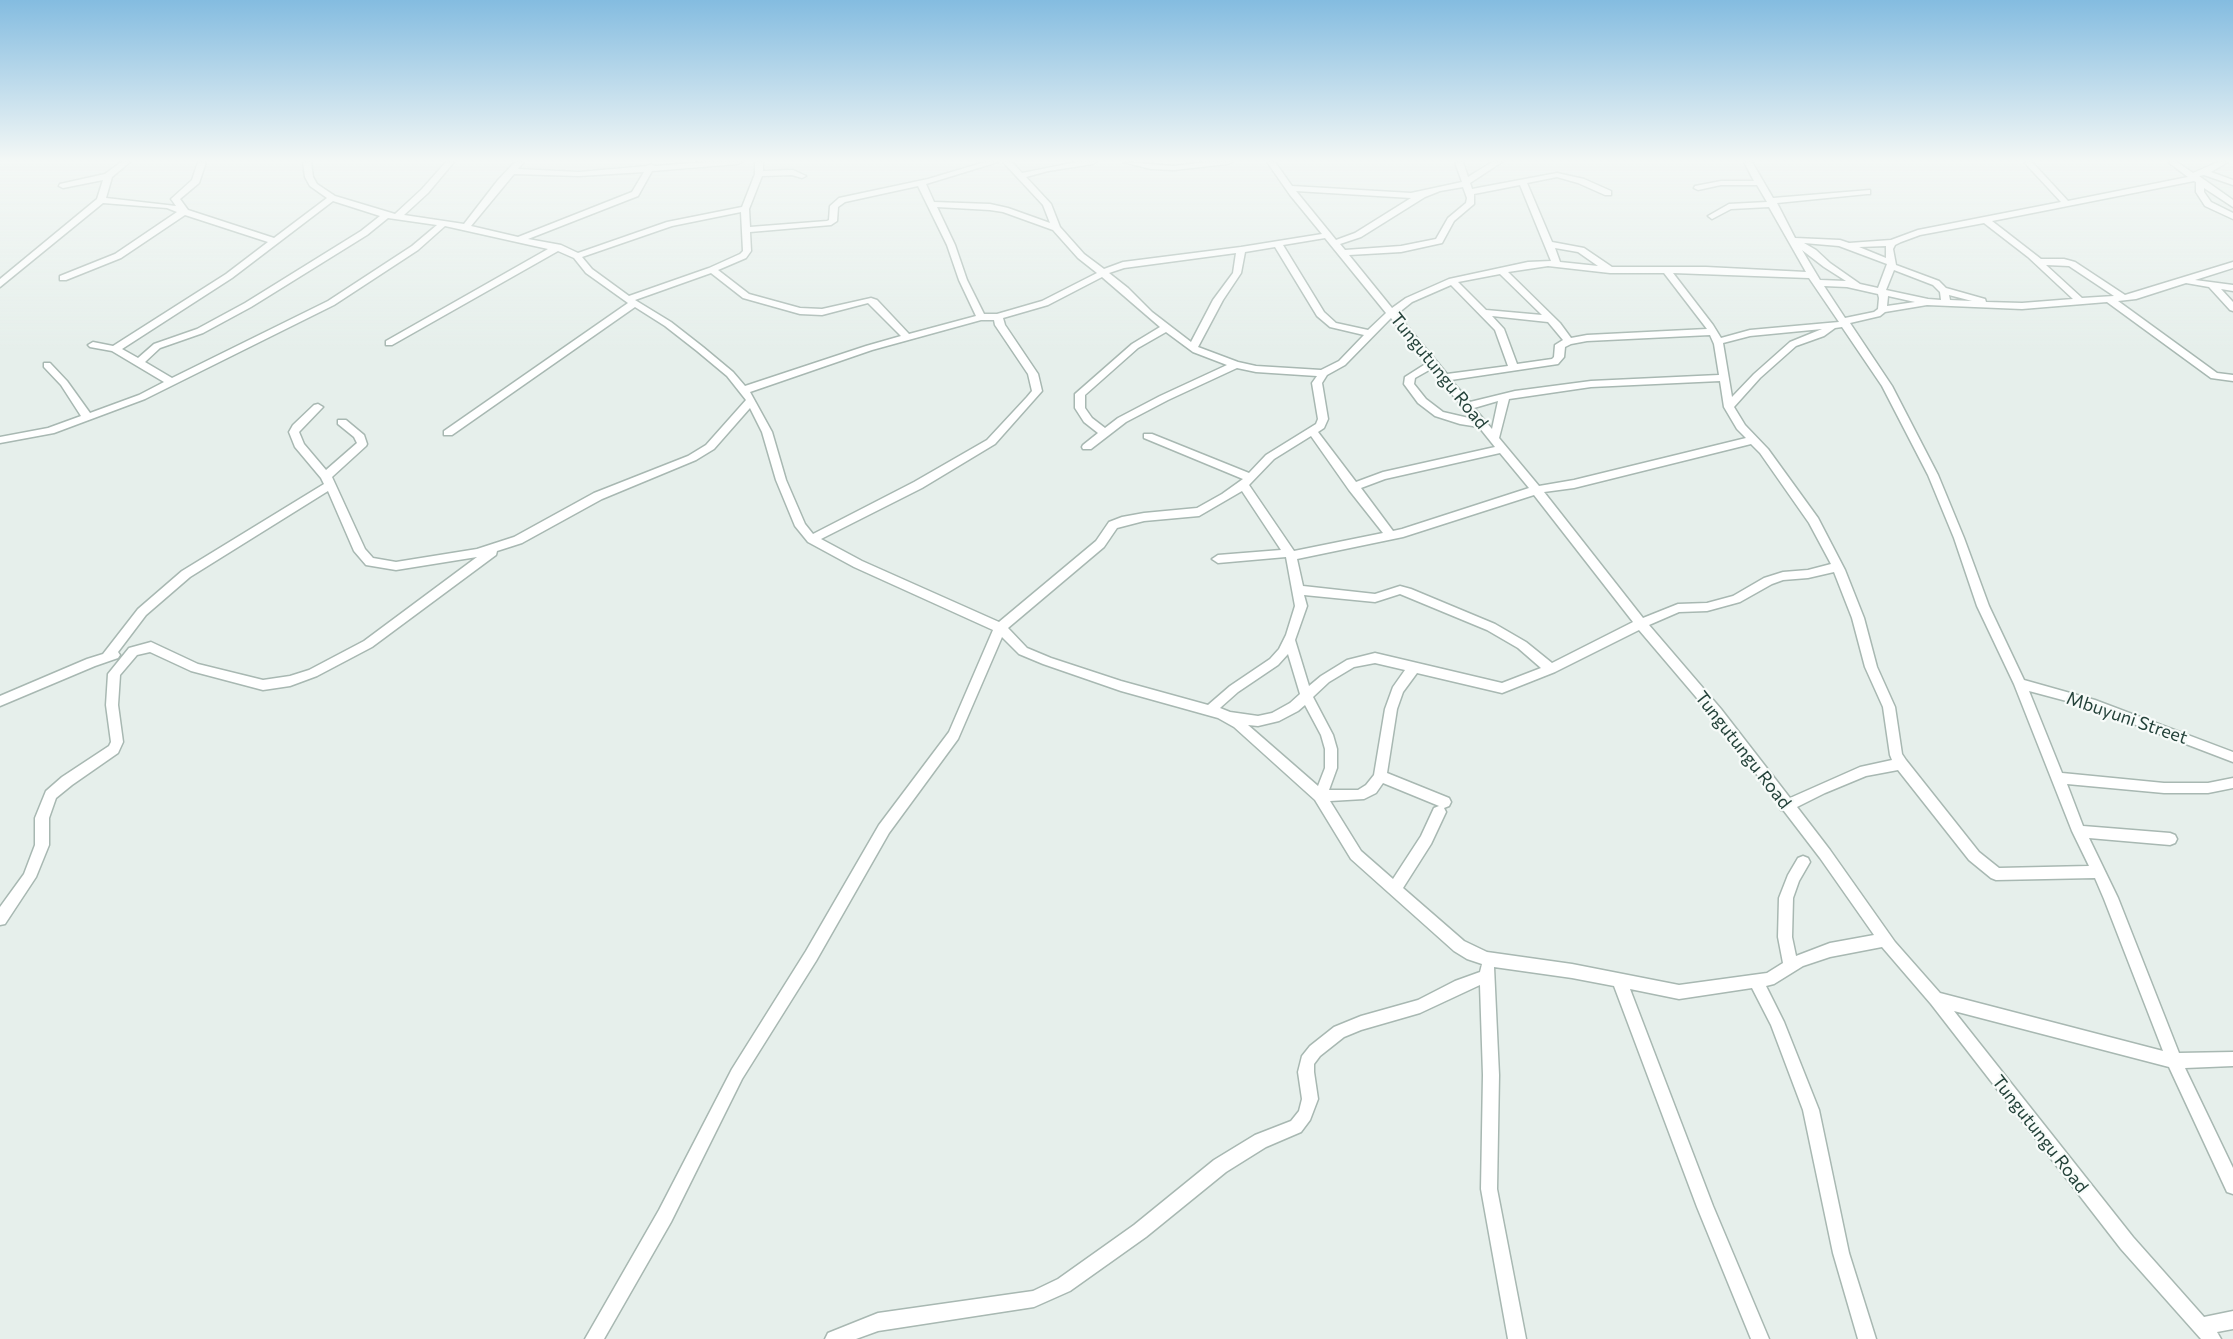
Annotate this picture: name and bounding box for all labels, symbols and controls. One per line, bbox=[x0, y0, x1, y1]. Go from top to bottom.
street label: Tungutungu Road bbox=[1386, 309, 1492, 433]
street label: Tungutungu Road bbox=[1690, 687, 1796, 813]
street label: Mbuyuni Street bbox=[2064, 687, 2190, 749]
street label: Tungutungu Road bbox=[1987, 1071, 2093, 1197]

